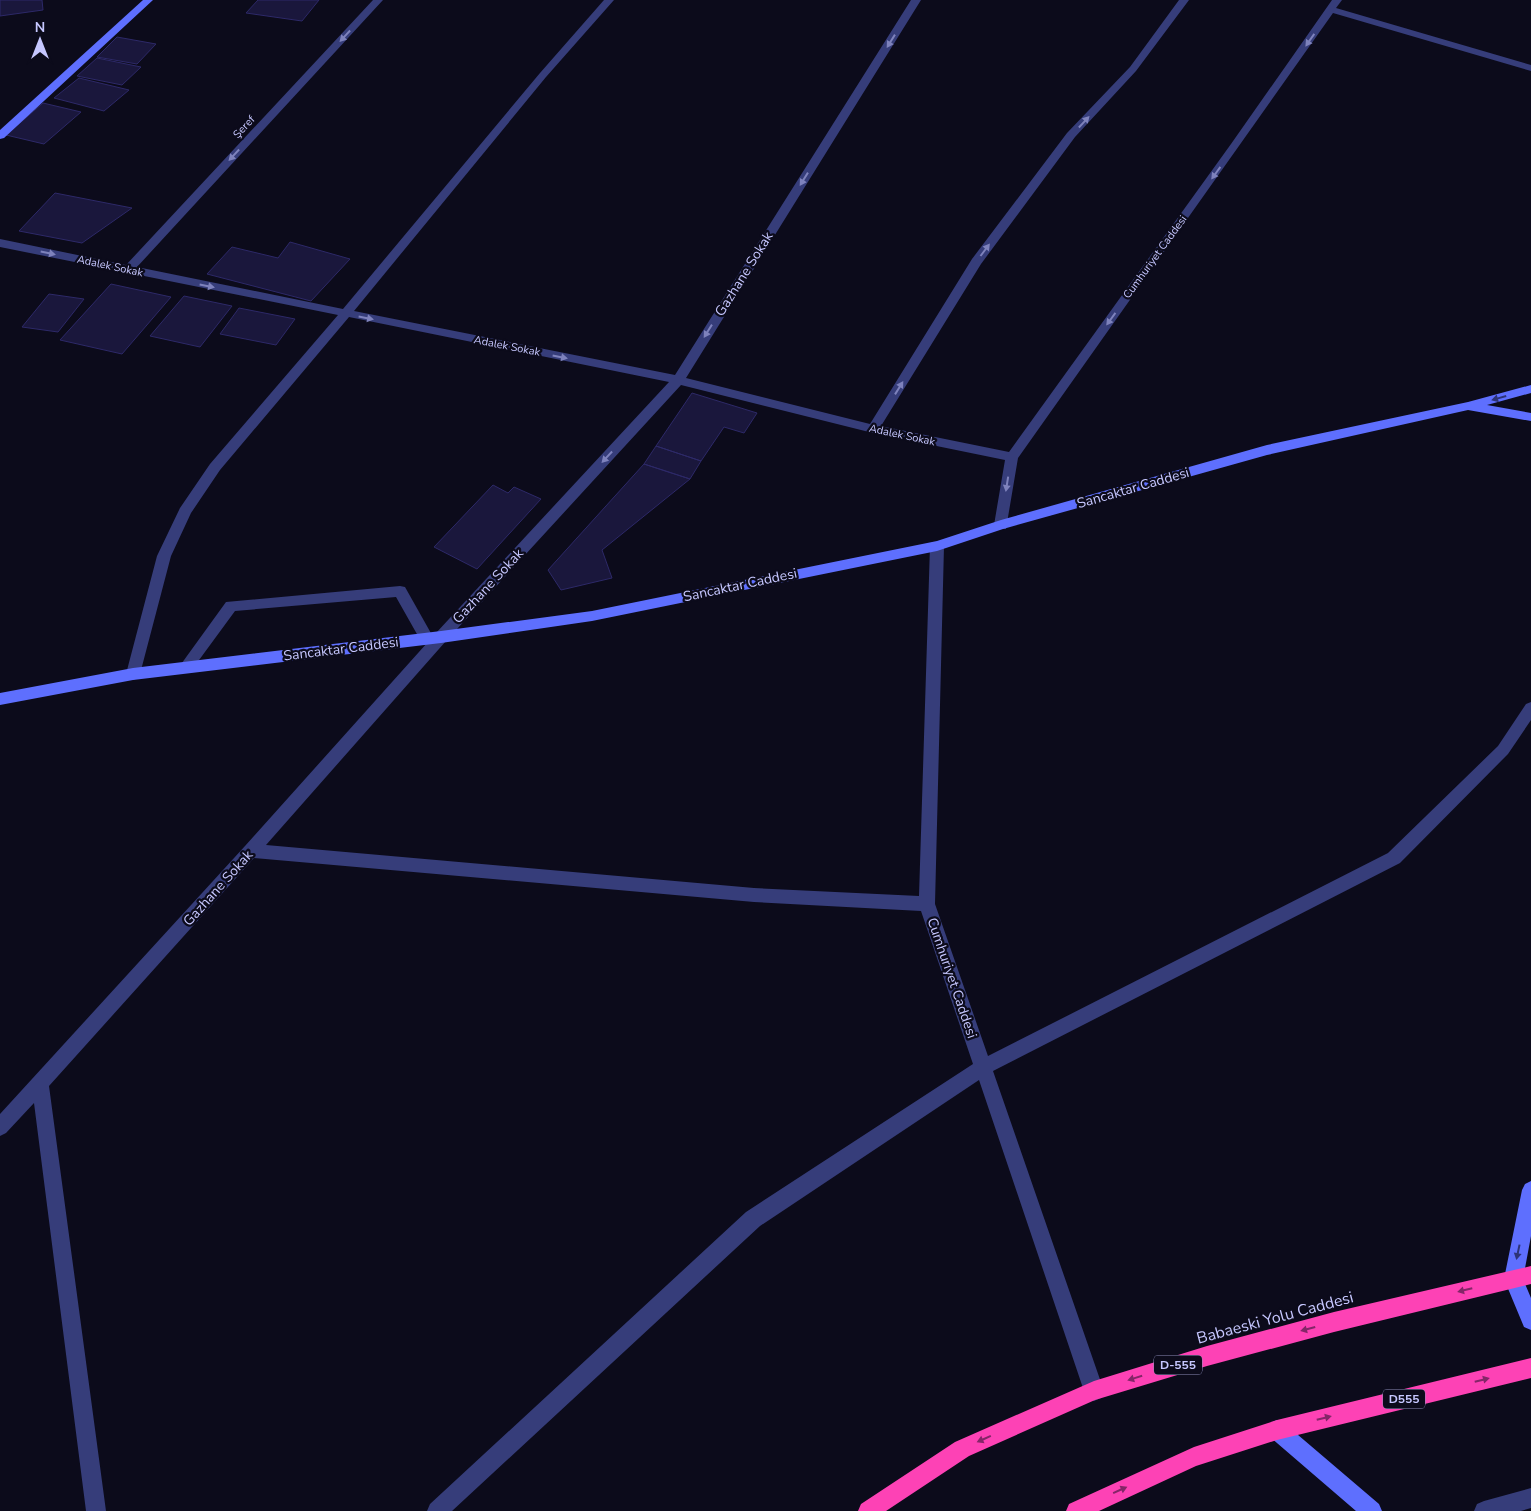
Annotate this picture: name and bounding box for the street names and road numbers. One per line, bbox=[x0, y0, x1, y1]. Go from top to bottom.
street label: Şeref bbox=[230, 112, 259, 142]
street label: Cumhuriyet Caddesi bbox=[1120, 212, 1190, 302]
street label: Gazhane Sokak bbox=[710, 227, 778, 320]
street label: Adalek Sokak bbox=[76, 252, 145, 280]
street label: Adalek Sokak bbox=[473, 332, 542, 360]
street label: Adalek Sokak bbox=[868, 421, 937, 449]
street label: Sancaktar Caddesi bbox=[1075, 463, 1191, 513]
street label: Gazhane Sokak bbox=[448, 544, 528, 628]
street label: Sancaktar Caddesi bbox=[681, 564, 799, 606]
street label: Sancaktar Caddesi bbox=[282, 633, 400, 665]
street label: Gazhane Sokak bbox=[179, 845, 258, 930]
street label: Cumhuriyet Caddesi bbox=[922, 915, 982, 1041]
street label: Babaeski Yolu Caddesi bbox=[1194, 1286, 1356, 1350]
road number: D-555 bbox=[1154, 1356, 1202, 1374]
road number: D555 bbox=[1383, 1390, 1425, 1408]

